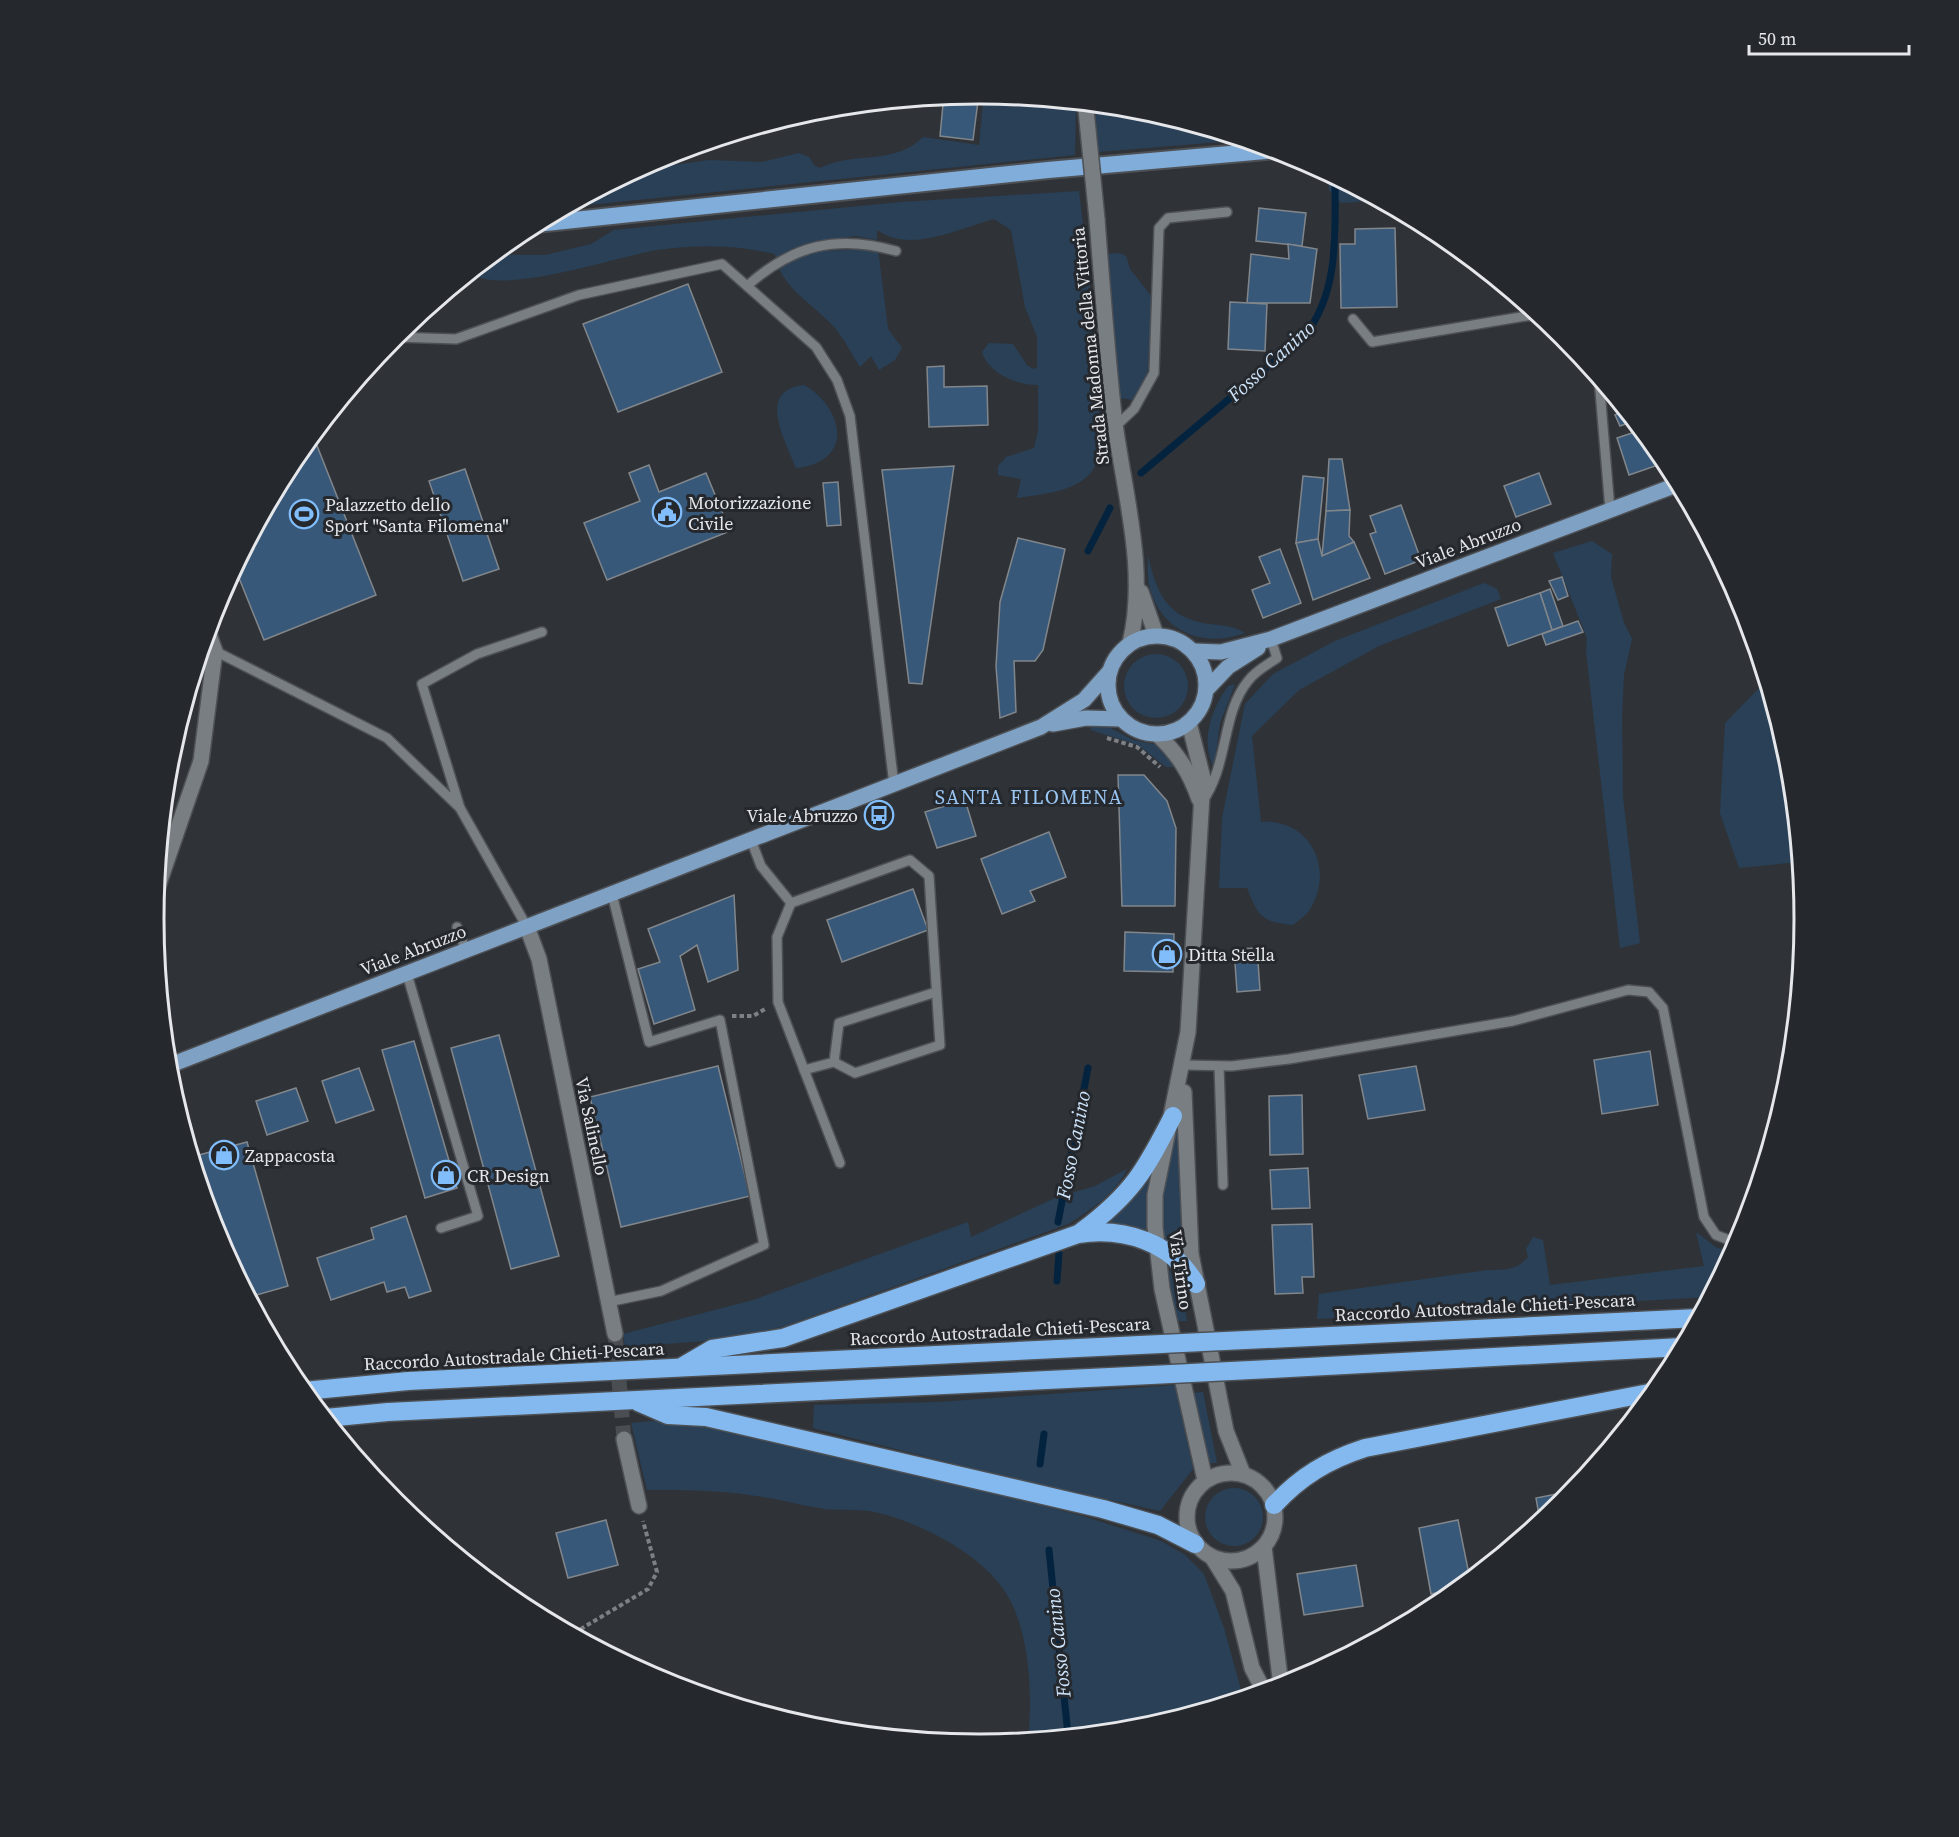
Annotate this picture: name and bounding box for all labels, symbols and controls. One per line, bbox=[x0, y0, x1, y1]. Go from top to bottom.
scale bar bbox=[1749, 18, 1910, 56]
text: 50 m bbox=[1758, 26, 1796, 51]
street label: Strada Madonna della Vittoria bbox=[1065, 225, 1115, 466]
water label: Fosso Canino bbox=[1220, 314, 1321, 409]
place label: Motorizzazione Civile bbox=[688, 490, 811, 536]
place label: Palazzetto dello Sport "Santa Filomena" bbox=[325, 492, 509, 538]
public building icon: Motorizzazione Civile bbox=[651, 496, 683, 528]
sports icon: Palazzetto dello Sport "Santa Filomena" bbox=[288, 498, 320, 530]
street label: Viale Abruzzo bbox=[1411, 511, 1525, 575]
district label: SANTA FILOMENA bbox=[935, 783, 1123, 811]
bus stop icon: Viale Abruzzo bbox=[863, 799, 895, 831]
place label: Viale Abruzzo bbox=[746, 803, 858, 828]
street label: Viale Abruzzo bbox=[356, 918, 470, 982]
shop icon: Ditta Stella bbox=[1151, 938, 1183, 970]
place label: Ditta Stella bbox=[1188, 942, 1276, 967]
street label: Via Salinello bbox=[569, 1075, 615, 1178]
water label: Fosso Canino bbox=[1049, 1088, 1097, 1202]
shop icon: Zappacosta bbox=[208, 1139, 240, 1171]
place label: Zappacosta bbox=[245, 1143, 336, 1168]
shop icon: CR Design bbox=[430, 1159, 462, 1191]
place label: CR Design bbox=[467, 1163, 550, 1188]
street label: Via Tirino bbox=[1163, 1229, 1199, 1311]
street label: Raccordo Autostradale Chieti-Pescara bbox=[1334, 1287, 1637, 1327]
street label: Raccordo Autostradale Chieti-Pescara bbox=[849, 1311, 1152, 1351]
street label: Raccordo Autostradale Chieti-Pescara bbox=[363, 1336, 666, 1376]
water label: Fosso Canino bbox=[1038, 1587, 1078, 1700]

